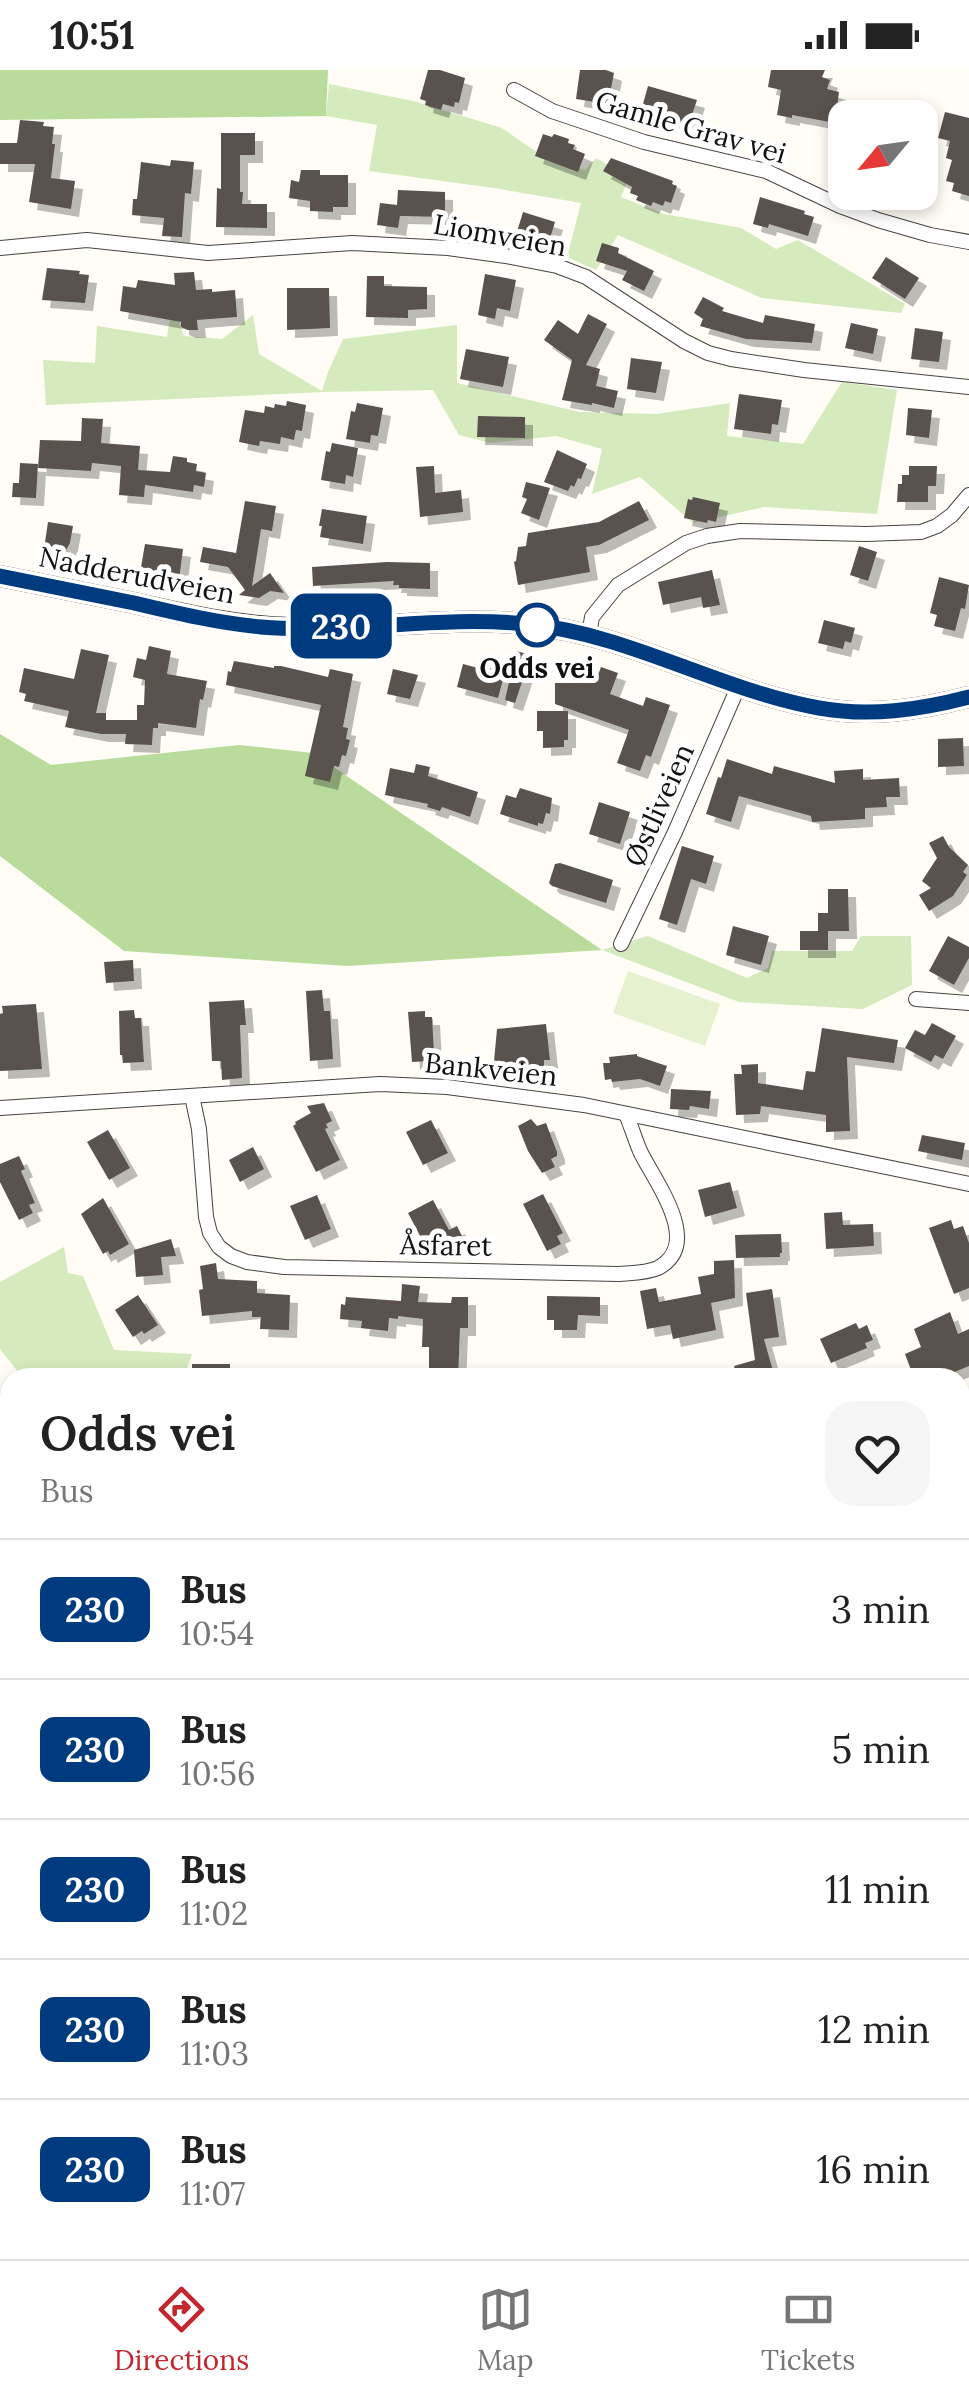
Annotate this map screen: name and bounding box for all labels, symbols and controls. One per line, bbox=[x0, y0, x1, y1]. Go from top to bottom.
text: 10:51 bbox=[50, 11, 135, 59]
street label: Gamle Grav vei bbox=[591, 83, 791, 171]
north arrow bbox=[828, 100, 938, 210]
map controls bbox=[828, 100, 938, 210]
street label: Liomveien bbox=[431, 206, 569, 264]
street label: Nadderudveien bbox=[36, 538, 238, 612]
line badge: 230 bbox=[284, 594, 398, 658]
text: 230 bbox=[311, 604, 371, 649]
marker: Odds vei bbox=[516, 604, 558, 646]
place label: Odds vei bbox=[480, 650, 594, 686]
street label: Østliveien bbox=[616, 738, 702, 872]
street label: Bankveien bbox=[423, 1044, 559, 1094]
street label: Åsfaret bbox=[399, 1226, 493, 1264]
button: heart bbox=[825, 1401, 930, 1506]
text: Odds vei bbox=[40, 1402, 236, 1463]
text: Bus bbox=[40, 1470, 94, 1511]
text: Bus bbox=[180, 1565, 247, 1613]
text: 3 min bbox=[831, 1585, 930, 1633]
text: 230 bbox=[65, 1587, 125, 1632]
text: 10:54 bbox=[180, 1613, 254, 1654]
text: Bus bbox=[180, 1705, 247, 1753]
text: 5 min bbox=[832, 1725, 930, 1773]
text: 230 bbox=[65, 1727, 125, 1772]
text: 10:56 bbox=[180, 1753, 255, 1794]
text: Bus bbox=[180, 1845, 247, 1893]
text: 11 min bbox=[825, 1865, 930, 1913]
text: 230 bbox=[65, 1867, 125, 1912]
text: 11:02 bbox=[180, 1893, 248, 1934]
text: Bus bbox=[180, 1985, 247, 2033]
text: 12 min bbox=[818, 2005, 930, 2053]
text: 230 bbox=[65, 2007, 125, 2052]
text: 11:03 bbox=[180, 2033, 249, 2074]
text: Bus bbox=[180, 2125, 247, 2173]
text: 16 min bbox=[816, 2145, 930, 2193]
text: 230 bbox=[65, 2147, 125, 2192]
text: 11:07 bbox=[180, 2173, 245, 2214]
tab: Directions bbox=[114, 2282, 249, 2378]
tab: Map bbox=[477, 2282, 534, 2378]
tab: Tickets bbox=[761, 2282, 855, 2378]

